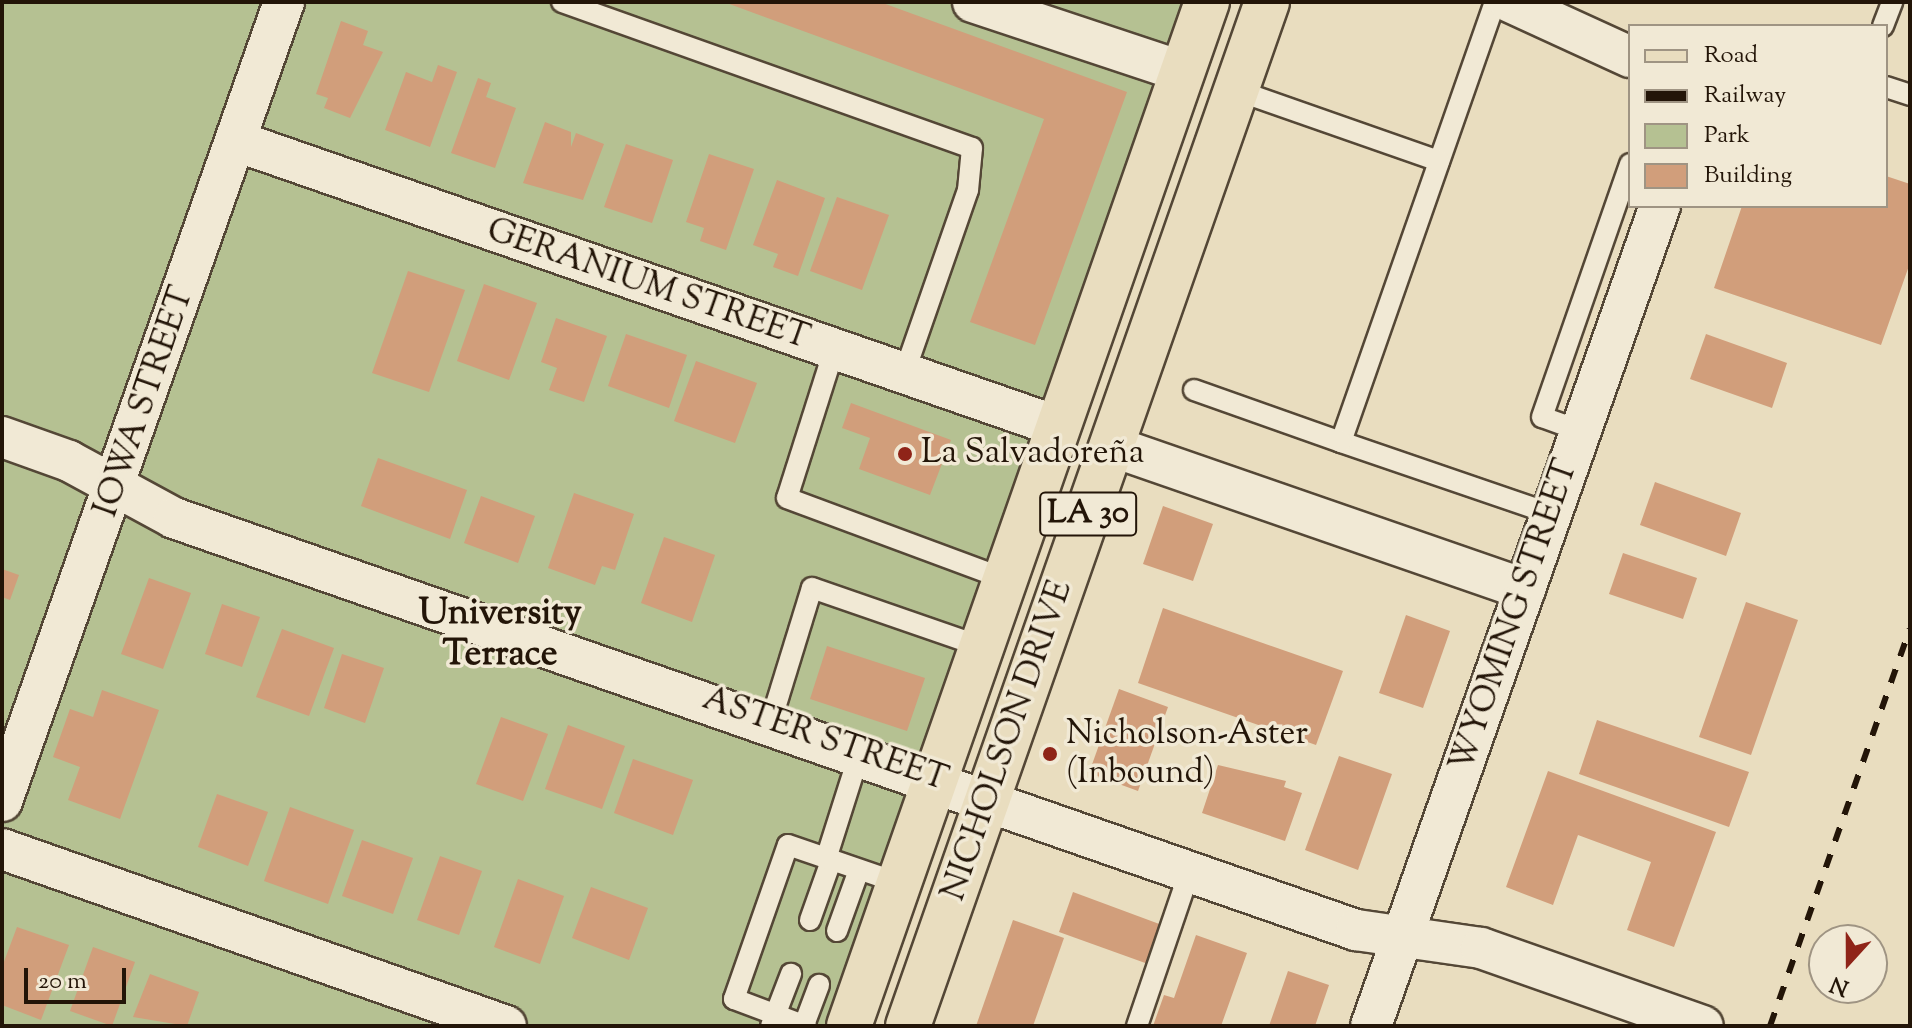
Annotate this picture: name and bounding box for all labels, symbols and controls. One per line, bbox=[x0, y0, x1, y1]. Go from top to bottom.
legend bbox=[1628, 24, 1888, 208]
text: Road bbox=[1704, 39, 1758, 73]
text: Railway bbox=[1704, 79, 1786, 113]
text: Park bbox=[1704, 119, 1750, 153]
text: Building bbox=[1704, 159, 1792, 193]
street label: GERANIUM STREET bbox=[481, 211, 815, 359]
street label: IOWA STREET bbox=[87, 282, 203, 522]
place label: La Salvadoreña bbox=[921, 434, 1144, 474]
marker: La Salvadoreña bbox=[896, 445, 914, 463]
street label: WYOMING STREET bbox=[1442, 454, 1588, 778]
road number: LA 30 bbox=[1038, 486, 1138, 542]
street label: NICHOLSON DRIVE bbox=[934, 576, 1082, 906]
district label: University Terrace bbox=[418, 592, 582, 677]
street label: ASTER STREET bbox=[697, 679, 953, 801]
place label: Nicholson-Aster (Inbound) bbox=[1066, 714, 1308, 794]
marker: Nicholson-Aster (Inbound) bbox=[1041, 745, 1059, 763]
north arrow bbox=[1808, 924, 1888, 1004]
scale bar bbox=[28, 952, 130, 1002]
text: 20 m bbox=[38, 965, 87, 999]
text: N bbox=[1826, 966, 1854, 1003]

